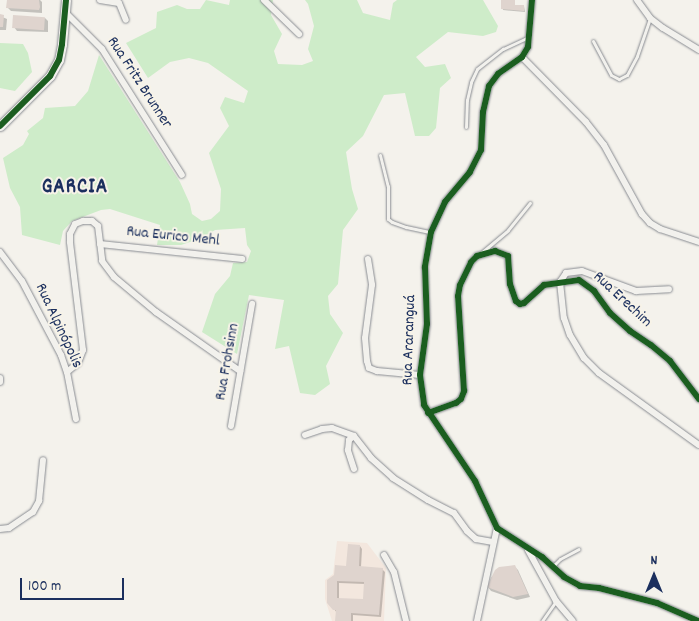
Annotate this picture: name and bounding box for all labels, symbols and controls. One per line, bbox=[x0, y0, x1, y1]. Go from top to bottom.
street label: Rua Fritz Brunner bbox=[102, 33, 176, 133]
district label: GARCIA bbox=[41, 175, 109, 201]
street label: Rua Eurico Mehl bbox=[125, 223, 221, 251]
street label: Rua Erechim bbox=[588, 268, 656, 332]
street label: Rua Alpinópolis bbox=[30, 281, 86, 371]
street label: Rua Araranguá bbox=[399, 294, 421, 386]
street label: Rua Frohsinn bbox=[212, 322, 244, 402]
north arrow bbox=[629, 551, 679, 601]
text: N bbox=[651, 551, 657, 571]
scale bar bbox=[22, 568, 126, 600]
text: 100 m bbox=[28, 576, 61, 598]

